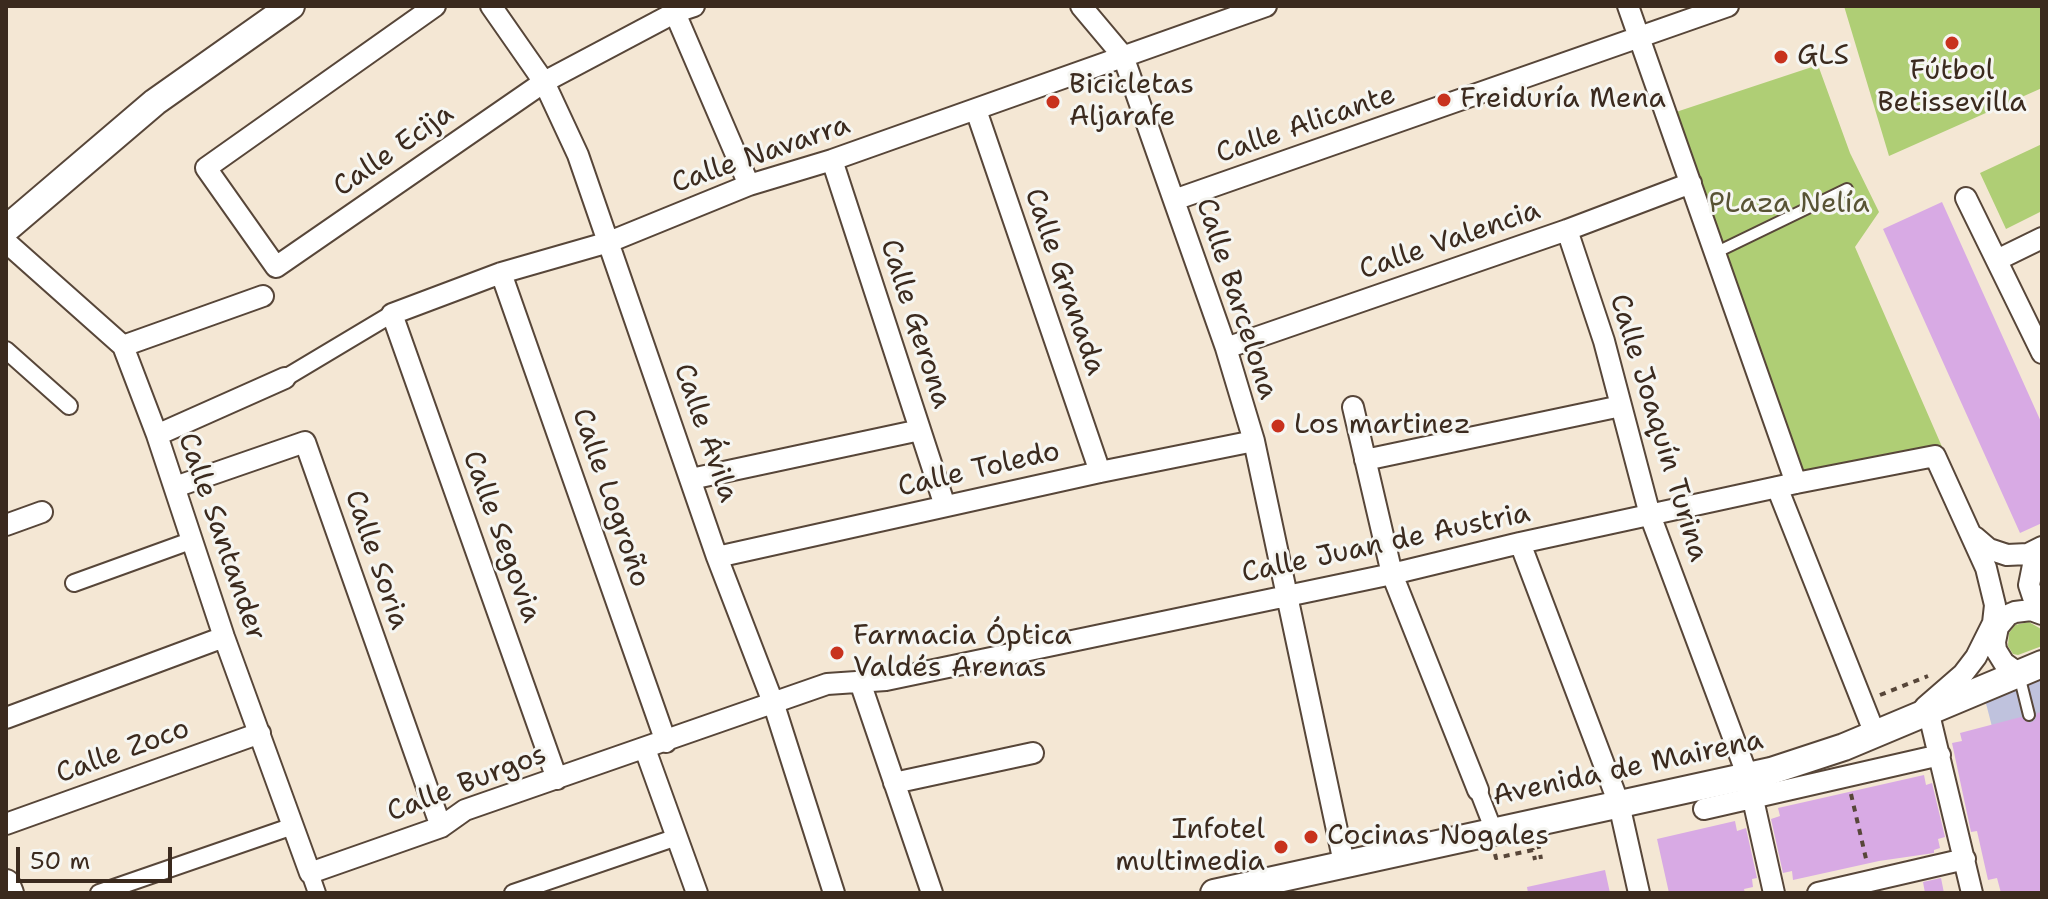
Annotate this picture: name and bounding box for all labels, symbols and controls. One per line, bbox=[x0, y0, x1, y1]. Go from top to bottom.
marker: Fútbol Betissevilla bbox=[1943, 34, 1961, 52]
place label: GLS bbox=[1797, 40, 1849, 74]
marker: GLS bbox=[1772, 48, 1790, 66]
place label: Fútbol Betissevilla bbox=[1877, 55, 2027, 121]
place label: Bicicletas Aljarafe bbox=[1069, 69, 1194, 135]
street label: Calle Alicante bbox=[1212, 79, 1400, 171]
place label: Freiduría Mena bbox=[1460, 83, 1666, 117]
marker: Freiduría Mena bbox=[1435, 91, 1453, 109]
marker: Bicicletas Aljarafe bbox=[1044, 93, 1062, 111]
street label: Calle Ecija bbox=[327, 97, 461, 205]
street label: Calle Navarra bbox=[668, 109, 854, 201]
street label: Calle Granada bbox=[1016, 184, 1112, 380]
park label: PLaza Nelía bbox=[1708, 188, 1870, 222]
street label: Calle Barcelona bbox=[1188, 194, 1284, 404]
street label: Calle Valencia bbox=[1355, 194, 1545, 288]
street label: Calle Gerona bbox=[872, 235, 958, 413]
street label: Calle Joaquín Turina bbox=[1601, 290, 1715, 566]
street label: Calle Ávila bbox=[666, 359, 744, 507]
street label: Calle Logroño bbox=[564, 404, 656, 592]
place label: Los martinez bbox=[1294, 409, 1471, 443]
marker: Los martinez bbox=[1269, 417, 1287, 435]
street label: Calle Santander bbox=[170, 429, 272, 645]
street label: Calle Toledo bbox=[895, 435, 1063, 505]
street label: Calle Segovia bbox=[454, 447, 548, 627]
street label: Calle Soria bbox=[336, 486, 416, 634]
street label: Calle Juan de Austria bbox=[1239, 497, 1533, 591]
place label: Farmacia Óptica Valdés Arenas bbox=[853, 620, 1072, 686]
marker: Farmacia Óptica Valdés Arenas bbox=[828, 644, 846, 662]
street label: Calle Zoco bbox=[52, 712, 194, 792]
street label: Avenida de Mairena bbox=[1490, 724, 1766, 814]
street label: Calle Burgos bbox=[383, 738, 551, 830]
place label: Infotel multimedia bbox=[1115, 814, 1265, 880]
place label: Cocinas Nogales bbox=[1327, 820, 1549, 854]
marker: Cocinas Nogales bbox=[1302, 828, 1320, 846]
scale bar bbox=[20, 831, 176, 881]
marker: Infotel multimedia bbox=[1272, 838, 1290, 856]
text: 50 m bbox=[30, 845, 90, 877]

